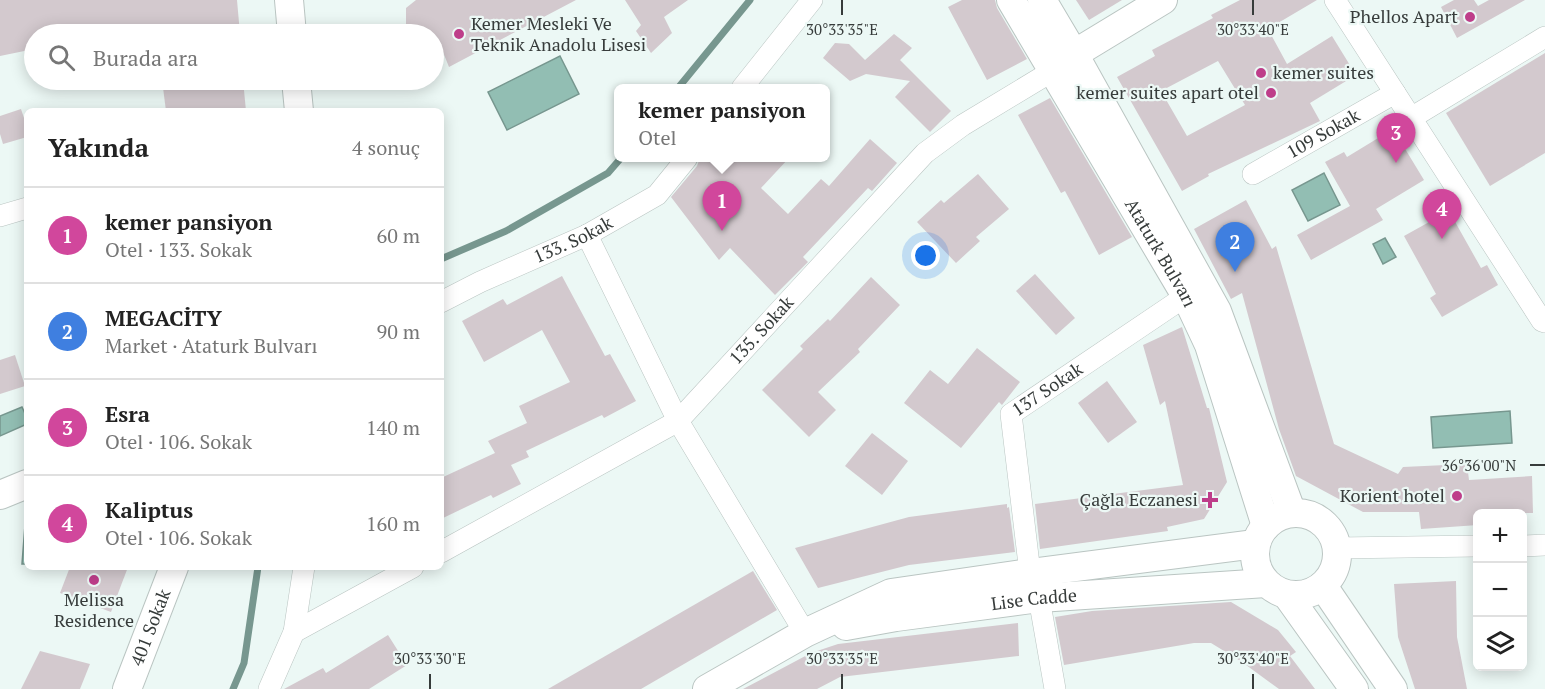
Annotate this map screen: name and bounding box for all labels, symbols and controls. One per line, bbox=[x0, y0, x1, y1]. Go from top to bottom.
place label: Phellos Apart bbox=[1350, 4, 1458, 28]
marker: Phellos Apart bbox=[1463, 10, 1477, 24]
place label: Kemer Mesleki Ve Teknik Anadolu Lisesi bbox=[471, 11, 646, 56]
text: 30°33'35"E bbox=[806, 19, 878, 39]
text: 30°33'40"E bbox=[1217, 19, 1289, 39]
search box bbox=[24, 24, 444, 90]
marker: Kemer Mesleki Ve Teknik Anadolu Lisesi bbox=[452, 27, 466, 41]
icon: search bbox=[45, 41, 78, 74]
text: Burada ara bbox=[93, 43, 198, 72]
place label: kemer suites bbox=[1273, 60, 1374, 84]
marker: kemer suites bbox=[1254, 66, 1268, 80]
place label: kemer suites apart otel bbox=[1076, 80, 1259, 104]
popup bbox=[614, 84, 830, 162]
marker: kemer suites apart otel bbox=[1264, 86, 1278, 100]
text: kemer pansiyon bbox=[638, 95, 806, 124]
street label: 109 Sokak bbox=[1282, 102, 1364, 163]
pin: 3 bbox=[1376, 114, 1416, 163]
text: Otel bbox=[638, 124, 677, 151]
text: Yakında bbox=[48, 130, 149, 164]
text: 4 sonuç bbox=[352, 134, 420, 161]
pin: 1 bbox=[702, 182, 742, 231]
pin: 4 bbox=[1422, 190, 1462, 239]
street label: Ataturk Bulvarı bbox=[1120, 194, 1203, 311]
text: kemer pansiyon bbox=[105, 207, 272, 236]
street label: 133. Sokak bbox=[529, 210, 617, 268]
text: 1 bbox=[62, 222, 73, 249]
text: 60 m bbox=[377, 222, 420, 249]
pin: 2 bbox=[1216, 222, 1254, 272]
text: Otel · 133. Sokak bbox=[105, 236, 252, 263]
your location bbox=[911, 241, 940, 270]
street label: 135. Sokak bbox=[723, 290, 799, 369]
text: MEGACİTY bbox=[105, 303, 222, 332]
text: 2 bbox=[62, 318, 73, 345]
text: 90 m bbox=[377, 318, 420, 345]
text: Market · Ataturk Bulvarı bbox=[105, 332, 318, 359]
street label: 137 Sokak bbox=[1007, 356, 1087, 421]
text: Esra bbox=[105, 399, 150, 428]
text: 3 bbox=[62, 414, 73, 441]
text: 140 m bbox=[366, 414, 420, 441]
text: Otel · 106. Sokak bbox=[105, 428, 252, 455]
text: 36°36'00"N bbox=[1442, 455, 1516, 475]
place label: Korient hotel bbox=[1340, 483, 1445, 507]
place label: Çağla Eczanesi bbox=[1080, 487, 1198, 511]
marker: Korient hotel bbox=[1450, 489, 1464, 503]
marker: Çağla Eczanesi bbox=[1203, 493, 1217, 507]
text: Kaliptus bbox=[105, 495, 193, 524]
map controls bbox=[1473, 509, 1527, 671]
button: + bbox=[1473, 509, 1527, 563]
text: 4 bbox=[62, 510, 73, 537]
text: 160 m bbox=[366, 510, 420, 537]
text: Otel · 106. Sokak bbox=[105, 524, 252, 551]
button: − bbox=[1473, 563, 1527, 617]
marker: Melissa Residence bbox=[87, 573, 101, 587]
street label: Lise Cadde bbox=[989, 583, 1078, 615]
street label: 401 Sokak bbox=[124, 585, 176, 669]
place label: Melissa Residence bbox=[54, 587, 134, 632]
button: layers bbox=[1473, 617, 1527, 671]
text: 30°33'30"E bbox=[394, 648, 466, 668]
text: 30°33'35"E bbox=[806, 648, 878, 668]
text: 30°33'40"E bbox=[1217, 648, 1289, 668]

